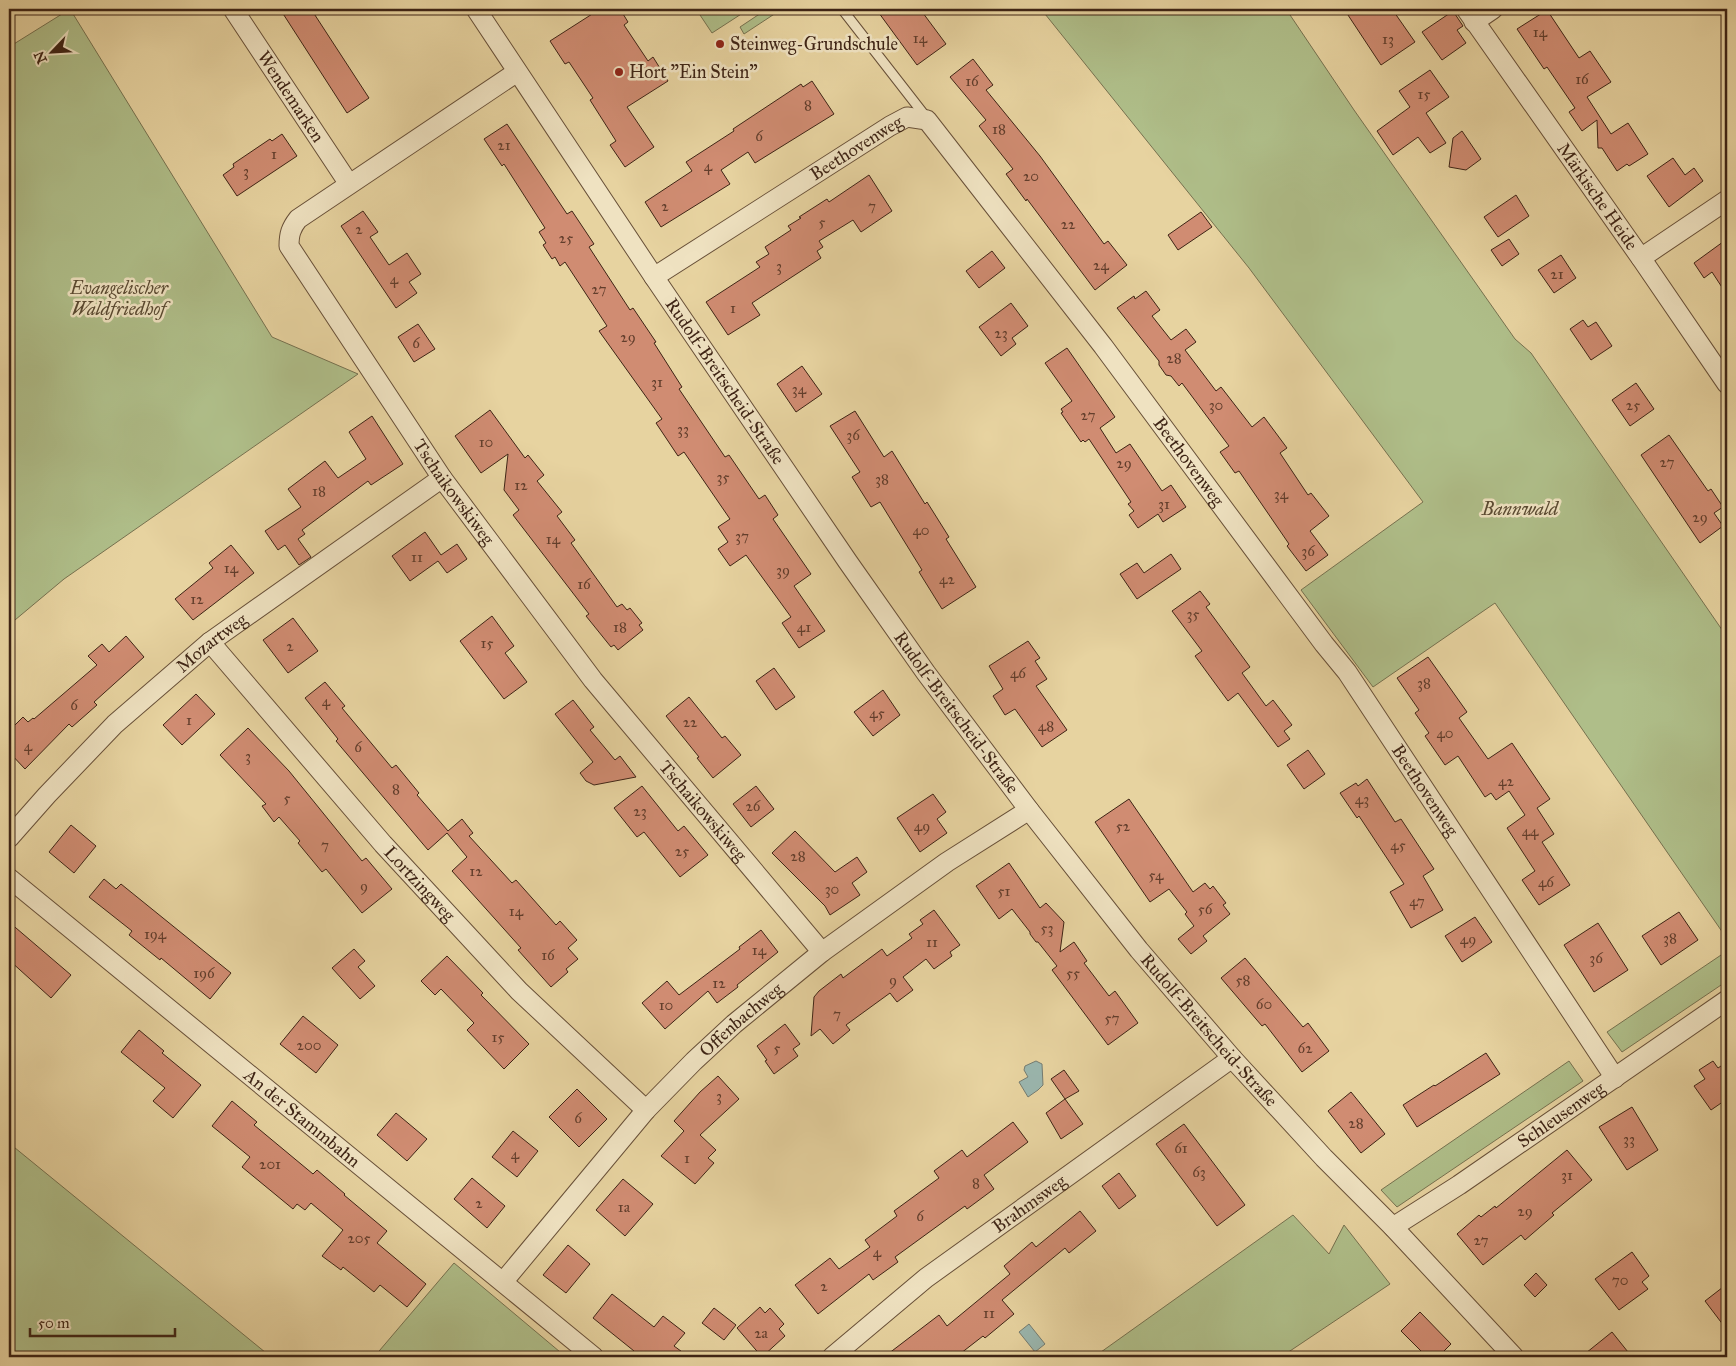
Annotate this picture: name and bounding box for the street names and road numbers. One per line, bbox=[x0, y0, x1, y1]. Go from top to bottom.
street label: Wendemarken bbox=[253, 47, 329, 147]
street label: Beethovenweg bbox=[806, 110, 907, 185]
street label: Märkische Heide bbox=[1552, 139, 1643, 254]
street label: Rudolf-Breitscheid-Straße bbox=[661, 294, 790, 469]
street label: Beethovenweg bbox=[1149, 413, 1229, 512]
street label: Tschaikowskiweg bbox=[408, 435, 499, 550]
street label: Mozartweg bbox=[172, 608, 252, 677]
street label: Rudolf-Breitscheid-Straße bbox=[889, 627, 1024, 798]
street label: Beethovenweg bbox=[1387, 740, 1464, 841]
street label: Tschaikowskiweg bbox=[654, 756, 752, 867]
street label: Lortzingweg bbox=[379, 841, 460, 927]
street label: Rudolf-Breitscheid-Straße bbox=[1136, 949, 1282, 1111]
street label: Offenbachweg bbox=[695, 977, 788, 1061]
street label: An der Stammbahn bbox=[239, 1063, 365, 1172]
street label: Schleusenweg bbox=[1513, 1077, 1610, 1152]
street label: Brahmsweg bbox=[988, 1170, 1071, 1238]

